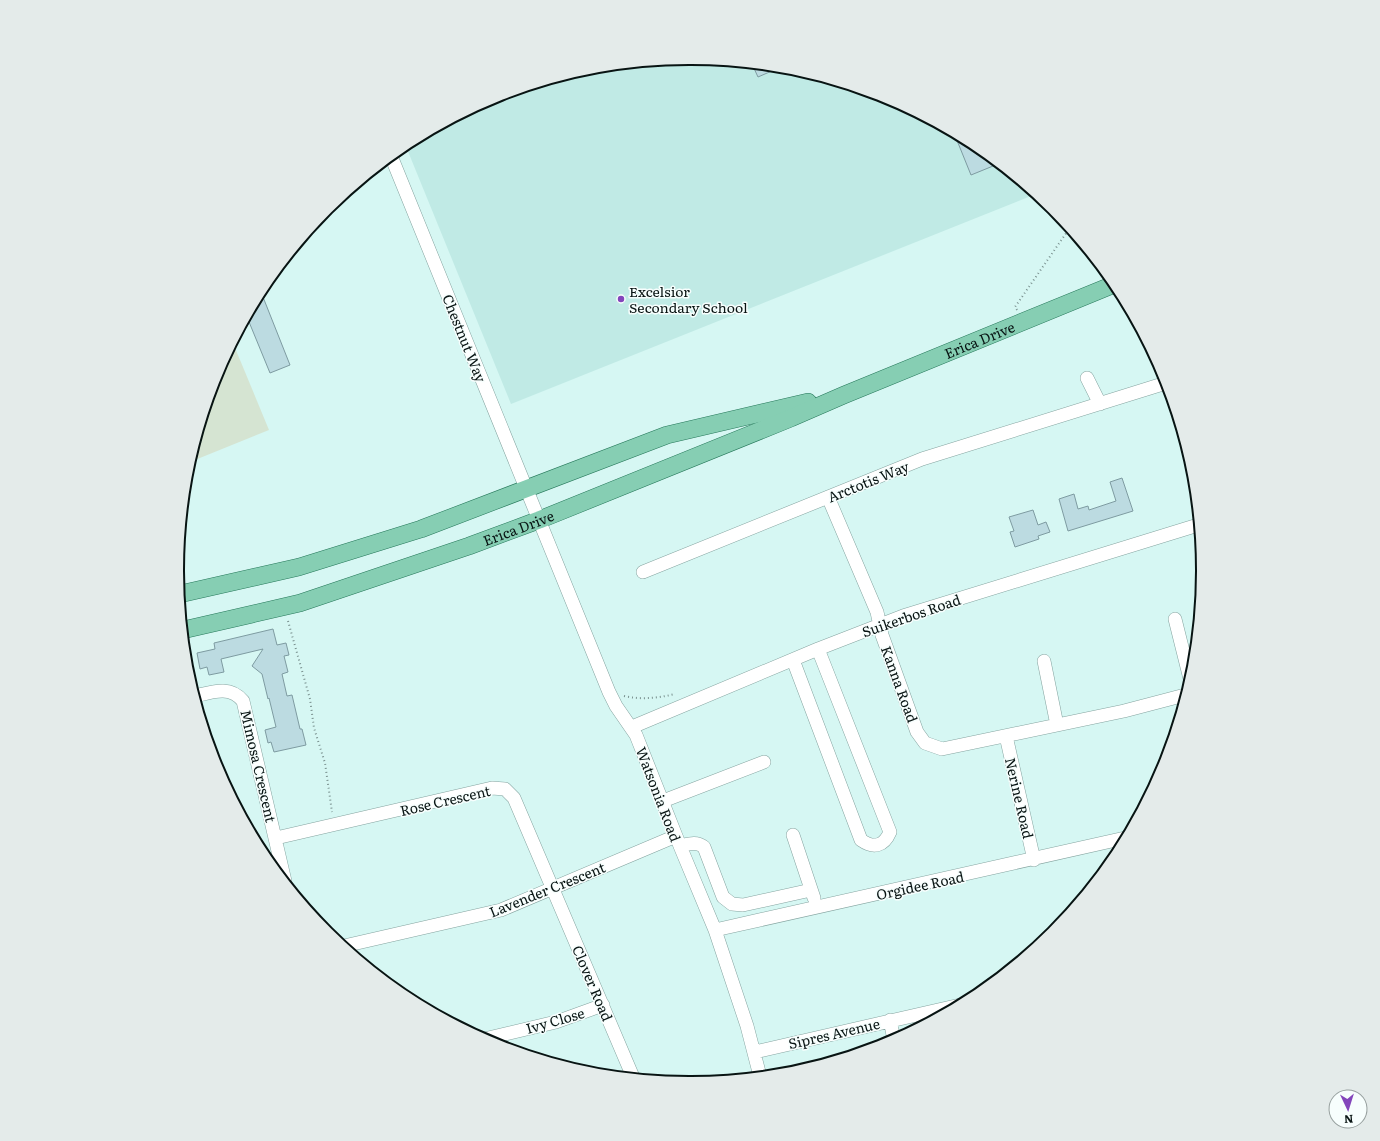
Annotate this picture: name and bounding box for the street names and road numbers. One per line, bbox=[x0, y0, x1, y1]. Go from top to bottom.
street label: Chestnut Way bbox=[438, 291, 492, 386]
street label: Erica Drive bbox=[941, 316, 1018, 363]
street label: Arctotis Way bbox=[824, 455, 913, 506]
street label: Erica Drive bbox=[480, 505, 557, 550]
street label: Suikerbos Road bbox=[859, 589, 963, 641]
street label: Kanna Road bbox=[877, 643, 923, 726]
street label: Mimosa Crescent bbox=[236, 708, 282, 825]
street label: Watsonia Road bbox=[632, 744, 686, 845]
street label: Nerine Road bbox=[1001, 755, 1039, 841]
street label: Rose Crescent bbox=[398, 780, 493, 820]
street label: Lavender Crescent bbox=[486, 857, 608, 921]
street label: Orgidee Road bbox=[874, 866, 966, 904]
street label: Clover Road bbox=[568, 942, 618, 1024]
street label: Ivy Close bbox=[523, 1002, 587, 1038]
street label: Sipres Avenue bbox=[786, 1013, 882, 1053]

